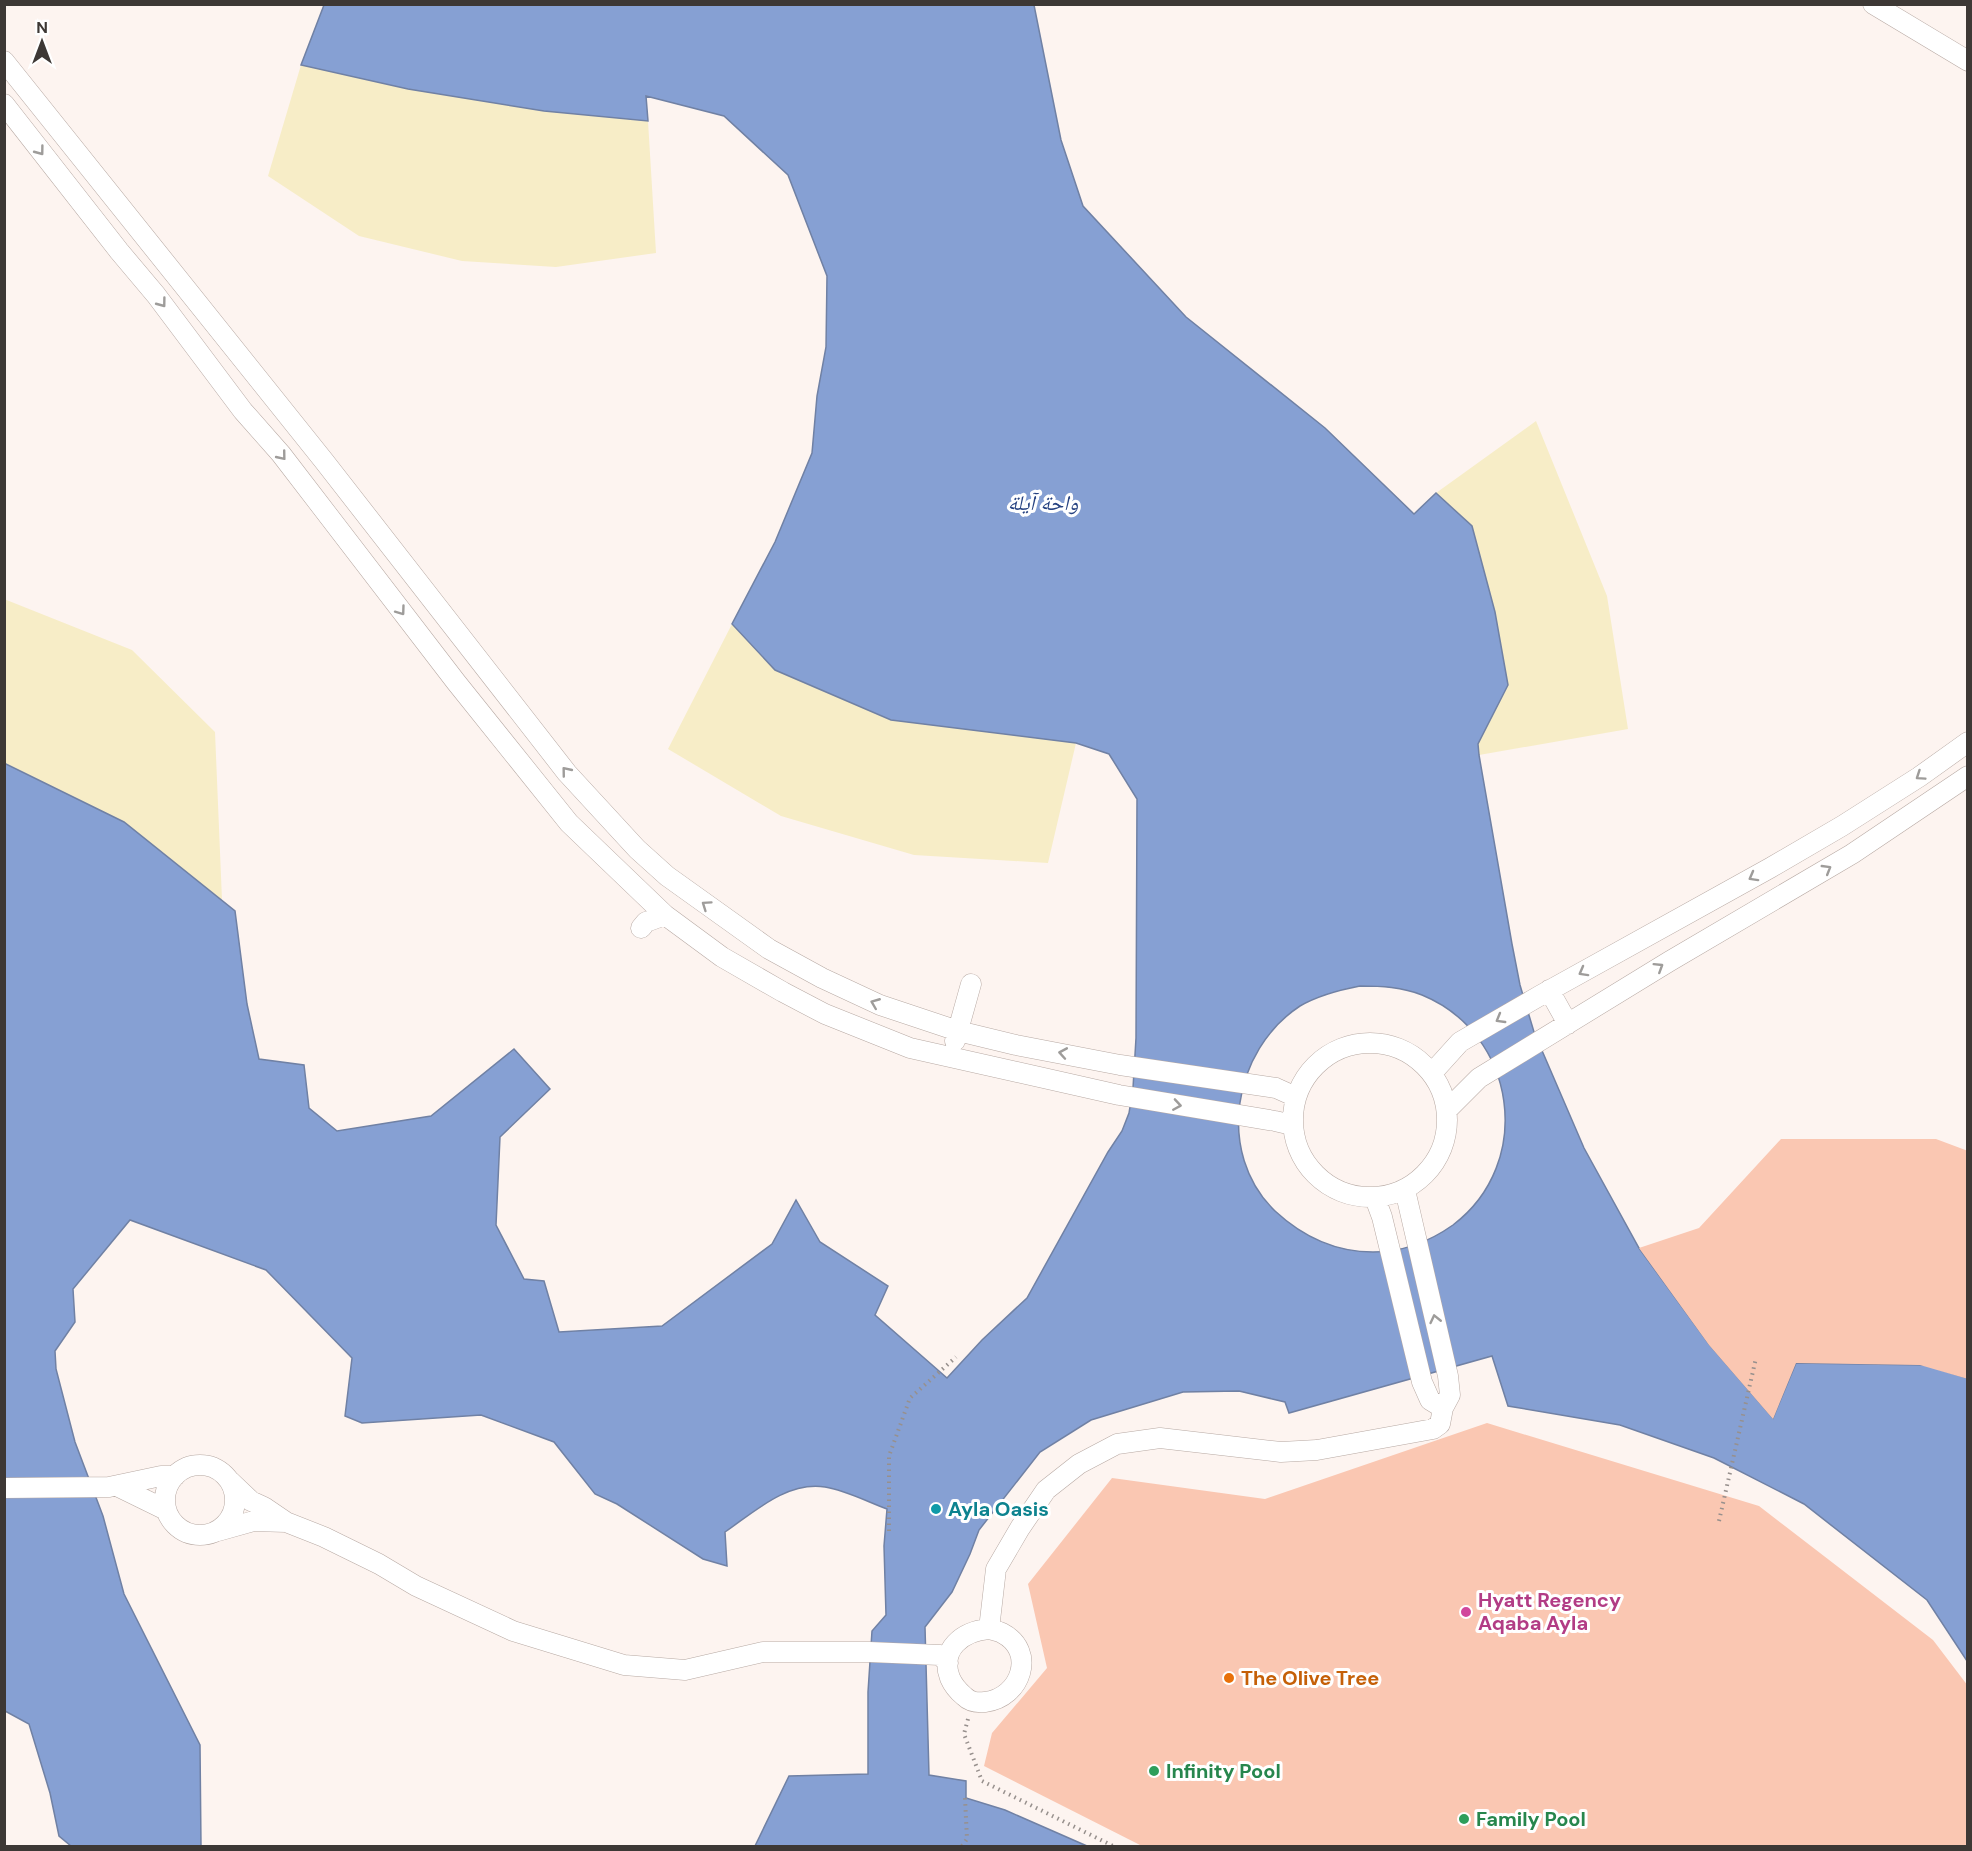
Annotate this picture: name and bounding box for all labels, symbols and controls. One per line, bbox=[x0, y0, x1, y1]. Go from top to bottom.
north arrow bbox=[12, 12, 72, 72]
text: N bbox=[36, 17, 48, 38]
one-way arrow bbox=[32, 144, 43, 155]
one-way arrow bbox=[154, 296, 165, 307]
one-way arrow bbox=[275, 449, 286, 460]
water label: واحة آيلة bbox=[1008, 489, 1078, 517]
one-way arrow bbox=[394, 604, 405, 615]
one-way arrow bbox=[562, 767, 573, 778]
one-way arrow bbox=[1916, 769, 1927, 780]
one-way arrow bbox=[1821, 864, 1832, 876]
one-way arrow bbox=[1749, 870, 1760, 882]
one-way arrow bbox=[702, 901, 713, 912]
one-way arrow bbox=[1653, 963, 1663, 975]
one-way arrow bbox=[1579, 965, 1589, 976]
one-way arrow bbox=[870, 998, 881, 1010]
one-way arrow bbox=[1496, 1011, 1506, 1023]
one-way arrow bbox=[1058, 1047, 1068, 1060]
one-way arrow bbox=[1172, 1098, 1182, 1110]
one-way arrow bbox=[1429, 1315, 1442, 1325]
place label: Ayla Oasis bbox=[948, 1496, 1049, 1522]
marker: Ayla Oasis bbox=[929, 1502, 943, 1516]
place label: Hyatt Regency Aqaba Ayla bbox=[1478, 1587, 1621, 1636]
marker: Hyatt Regency Aqaba Ayla bbox=[1459, 1605, 1473, 1619]
place label: The Olive Tree bbox=[1241, 1665, 1379, 1691]
marker: The Olive Tree bbox=[1222, 1671, 1236, 1685]
place label: Infinity Pool bbox=[1166, 1758, 1281, 1784]
marker: Infinity Pool bbox=[1147, 1764, 1161, 1778]
place label: Family Pool bbox=[1476, 1806, 1586, 1832]
marker: Family Pool bbox=[1457, 1812, 1471, 1826]

